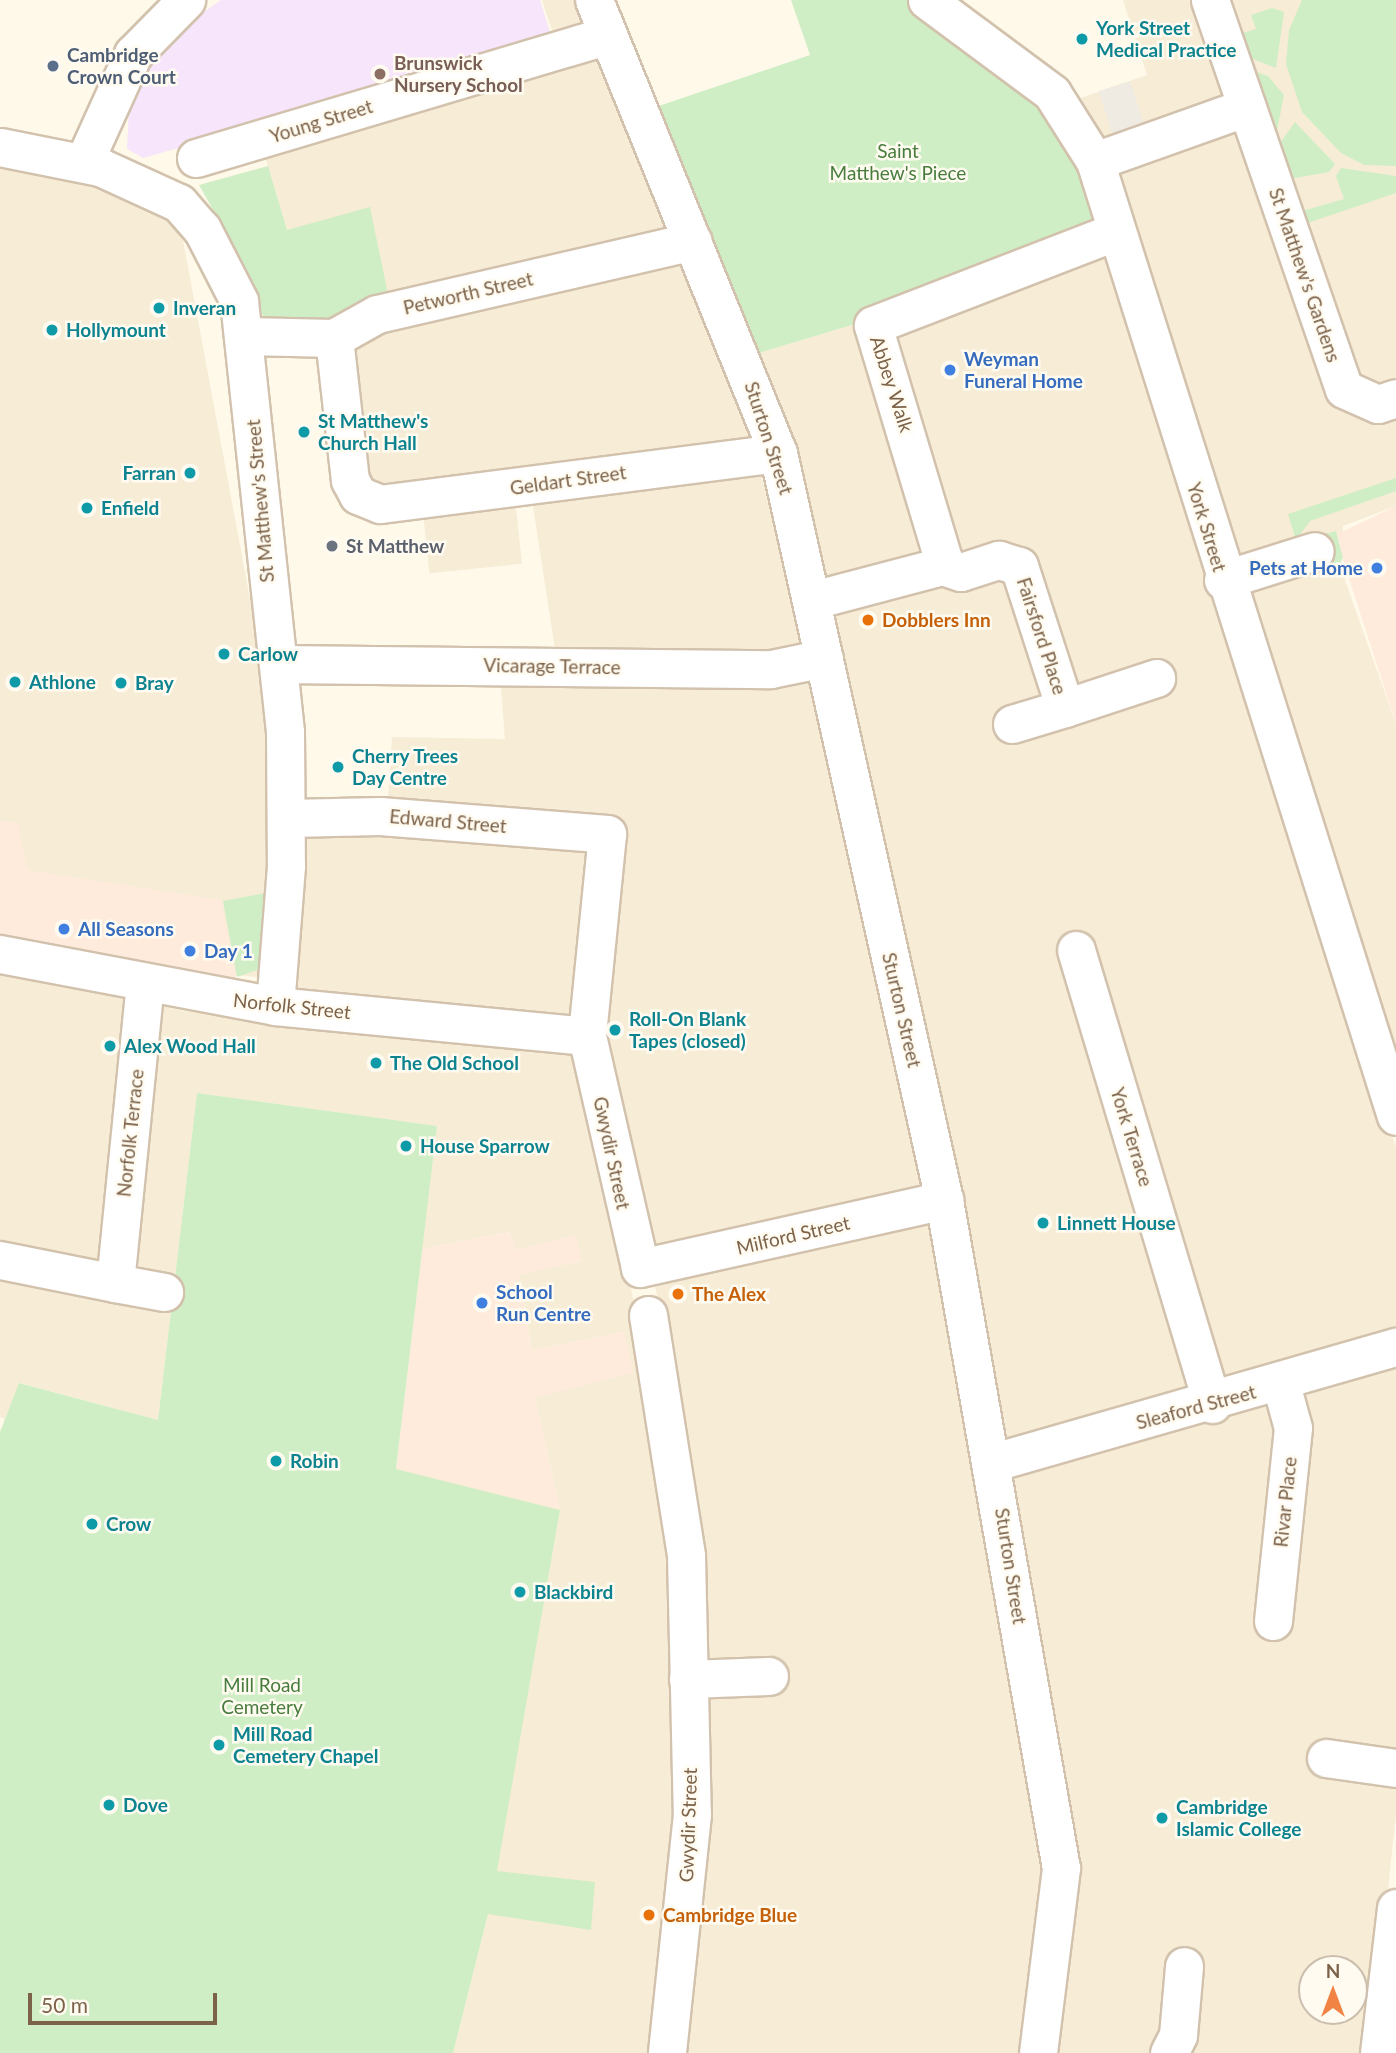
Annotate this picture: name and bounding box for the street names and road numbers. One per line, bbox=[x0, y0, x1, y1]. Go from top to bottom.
street label: Young Street bbox=[267, 95, 375, 147]
street label: St Matthew's Gardens bbox=[1264, 185, 1346, 365]
street label: Petworth Street bbox=[401, 267, 535, 319]
street label: Abbey Walk bbox=[866, 333, 918, 435]
street label: Sturton Street bbox=[740, 379, 798, 497]
street label: St Matthew's Street bbox=[242, 419, 278, 583]
street label: Geldart Street bbox=[508, 461, 628, 499]
street label: York Street bbox=[1183, 480, 1231, 574]
street label: Fairsford Place bbox=[1012, 575, 1072, 697]
street label: Vicarage Terrace bbox=[483, 653, 621, 679]
street label: Edward Street bbox=[388, 805, 508, 837]
street label: Sturton Street bbox=[878, 950, 926, 1070]
street label: Norfolk Street bbox=[232, 988, 352, 1024]
street label: Norfolk Terrace bbox=[112, 1068, 148, 1198]
street label: York Terrace bbox=[1106, 1084, 1158, 1190]
street label: Gwydir Street bbox=[589, 1094, 635, 1212]
street label: Milford Street bbox=[734, 1211, 852, 1259]
street label: Sleaford Street bbox=[1134, 1380, 1258, 1434]
street label: Rivar Place bbox=[1269, 1455, 1301, 1549]
street label: Sturton Street bbox=[991, 1506, 1031, 1626]
street label: Gwydir Street bbox=[675, 1767, 701, 1883]

